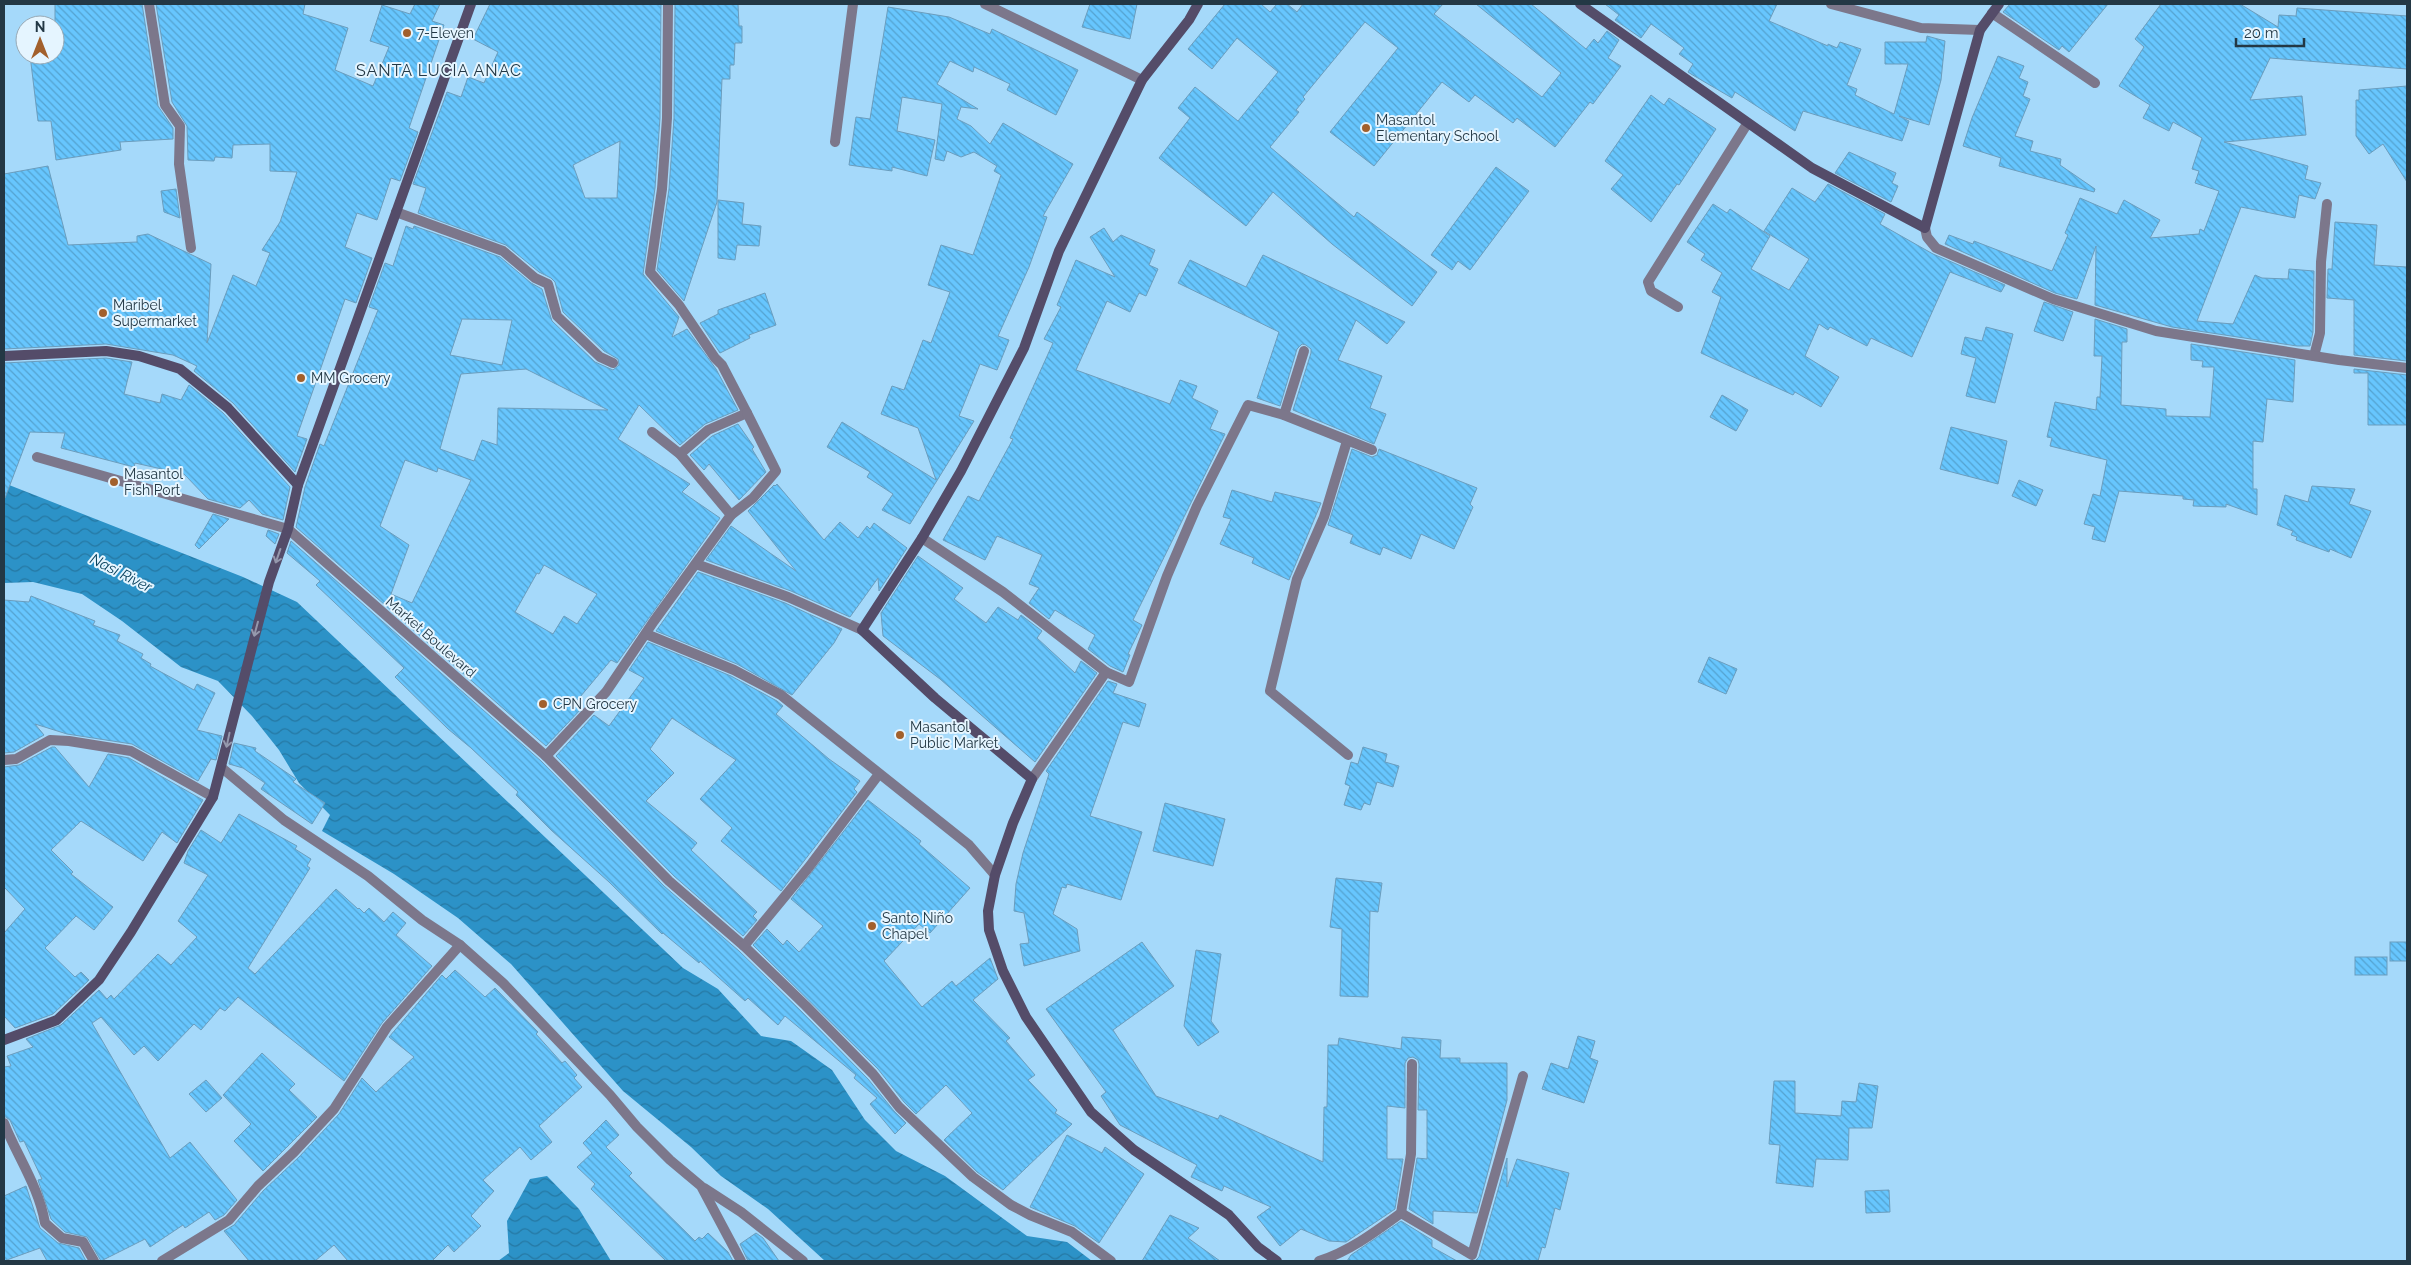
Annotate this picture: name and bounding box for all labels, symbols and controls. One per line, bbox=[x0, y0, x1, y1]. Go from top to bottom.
north arrow bbox=[15, 15, 65, 65]
scale bar bbox=[2236, 15, 2304, 47]
text: N bbox=[35, 19, 45, 35]
text: 20 m bbox=[2244, 24, 2279, 42]
place label: 7-Eleven bbox=[417, 25, 474, 41]
marker: 7-Eleven bbox=[401, 27, 413, 39]
district label: SANTA LUCIA ANAC bbox=[356, 61, 522, 80]
place label: Masantol Elementary School bbox=[1376, 112, 1499, 144]
marker: Masantol Elementary School bbox=[1360, 122, 1372, 134]
place label: Maribel Supermarket bbox=[113, 297, 197, 329]
marker: Maribel Supermarket bbox=[97, 307, 109, 319]
place label: MM Grocery bbox=[311, 370, 391, 386]
marker: MM Grocery bbox=[295, 372, 307, 384]
place label: Masantol Fish Port bbox=[124, 466, 183, 498]
marker: Masantol Fish Port bbox=[108, 476, 120, 488]
one-way arrow bbox=[273, 548, 282, 563]
water label: Nasi River bbox=[87, 550, 156, 597]
street label: Market Boulevard bbox=[383, 593, 479, 681]
one-way arrow bbox=[251, 621, 261, 637]
place label: CPN Grocery bbox=[553, 696, 637, 712]
marker: CPN Grocery bbox=[537, 698, 549, 710]
place label: Masantol Public Market bbox=[910, 719, 999, 751]
marker: Masantol Public Market bbox=[894, 729, 906, 741]
one-way arrow bbox=[223, 732, 232, 748]
place label: Santo Niño Chapel bbox=[882, 910, 953, 942]
marker: Santo Niño Chapel bbox=[866, 920, 878, 932]

